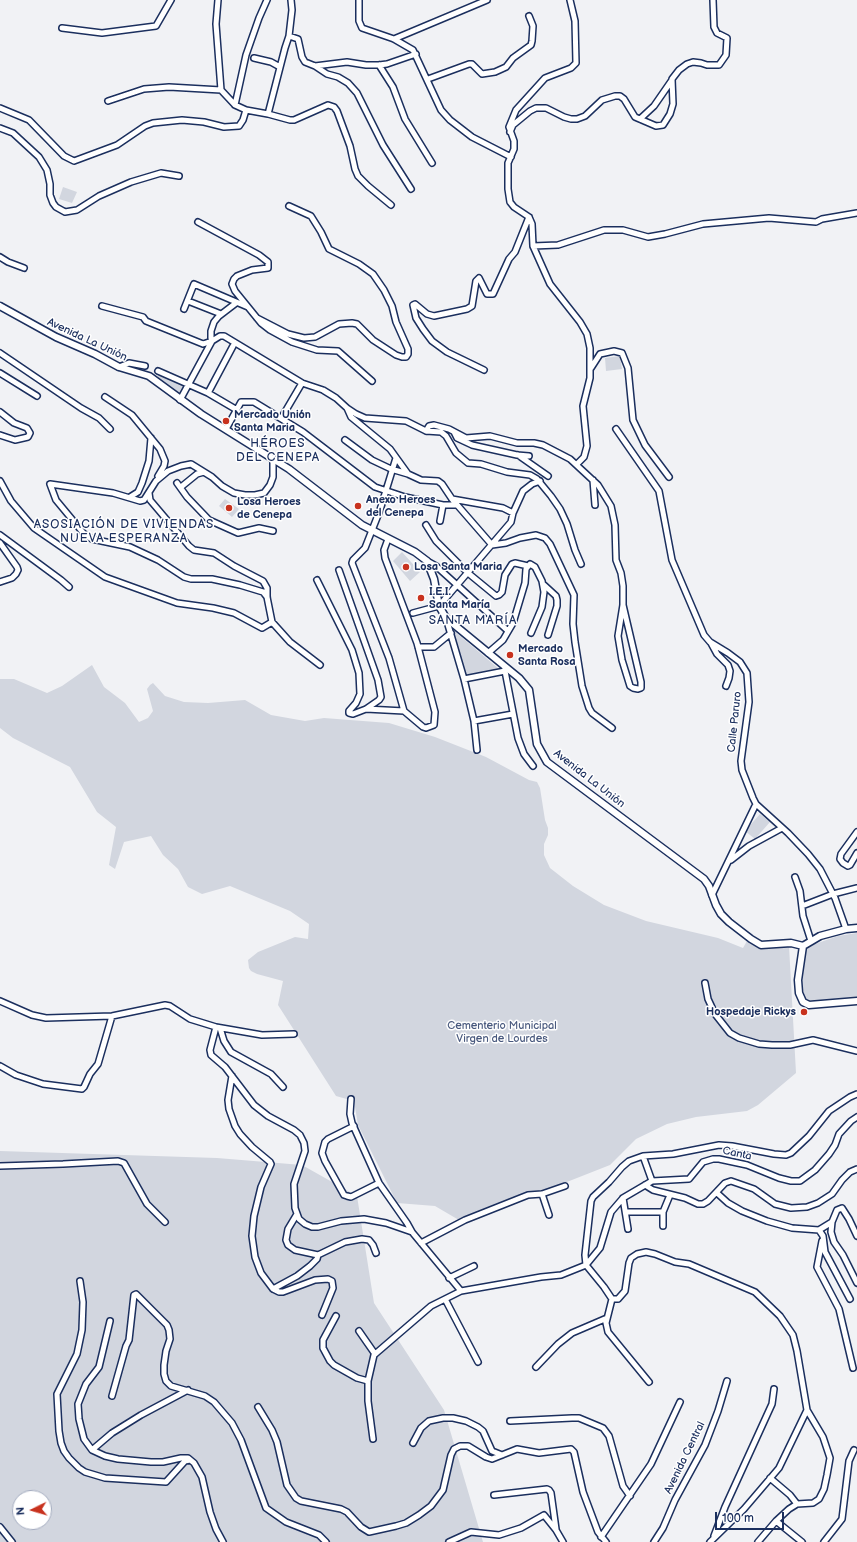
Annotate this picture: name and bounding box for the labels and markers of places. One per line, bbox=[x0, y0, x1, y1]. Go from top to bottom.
place label: Mercado Unión Santa Maria bbox=[234, 408, 311, 434]
marker: Mercado Unión Santa Maria bbox=[221, 416, 231, 426]
place label: Anexo Heroes del Cenepa bbox=[366, 493, 435, 519]
place label: Losa Heroes de Cenepa bbox=[237, 495, 301, 521]
marker: Anexo Heroes del Cenepa bbox=[353, 501, 363, 511]
marker: Losa Heroes de Cenepa bbox=[224, 503, 234, 513]
place label: Losa Santa Maria bbox=[414, 560, 502, 574]
marker: Losa Santa Maria bbox=[401, 562, 411, 572]
place label: I.E.I. Santa María bbox=[429, 585, 490, 611]
marker: I.E.I. Santa María bbox=[416, 593, 426, 603]
place label: Mercado Santa Rosa bbox=[518, 642, 575, 668]
marker: Mercado Santa Rosa bbox=[505, 650, 515, 660]
place label: Hospedaje Rickys bbox=[706, 1005, 796, 1019]
marker: Hospedaje Rickys bbox=[799, 1007, 809, 1017]

